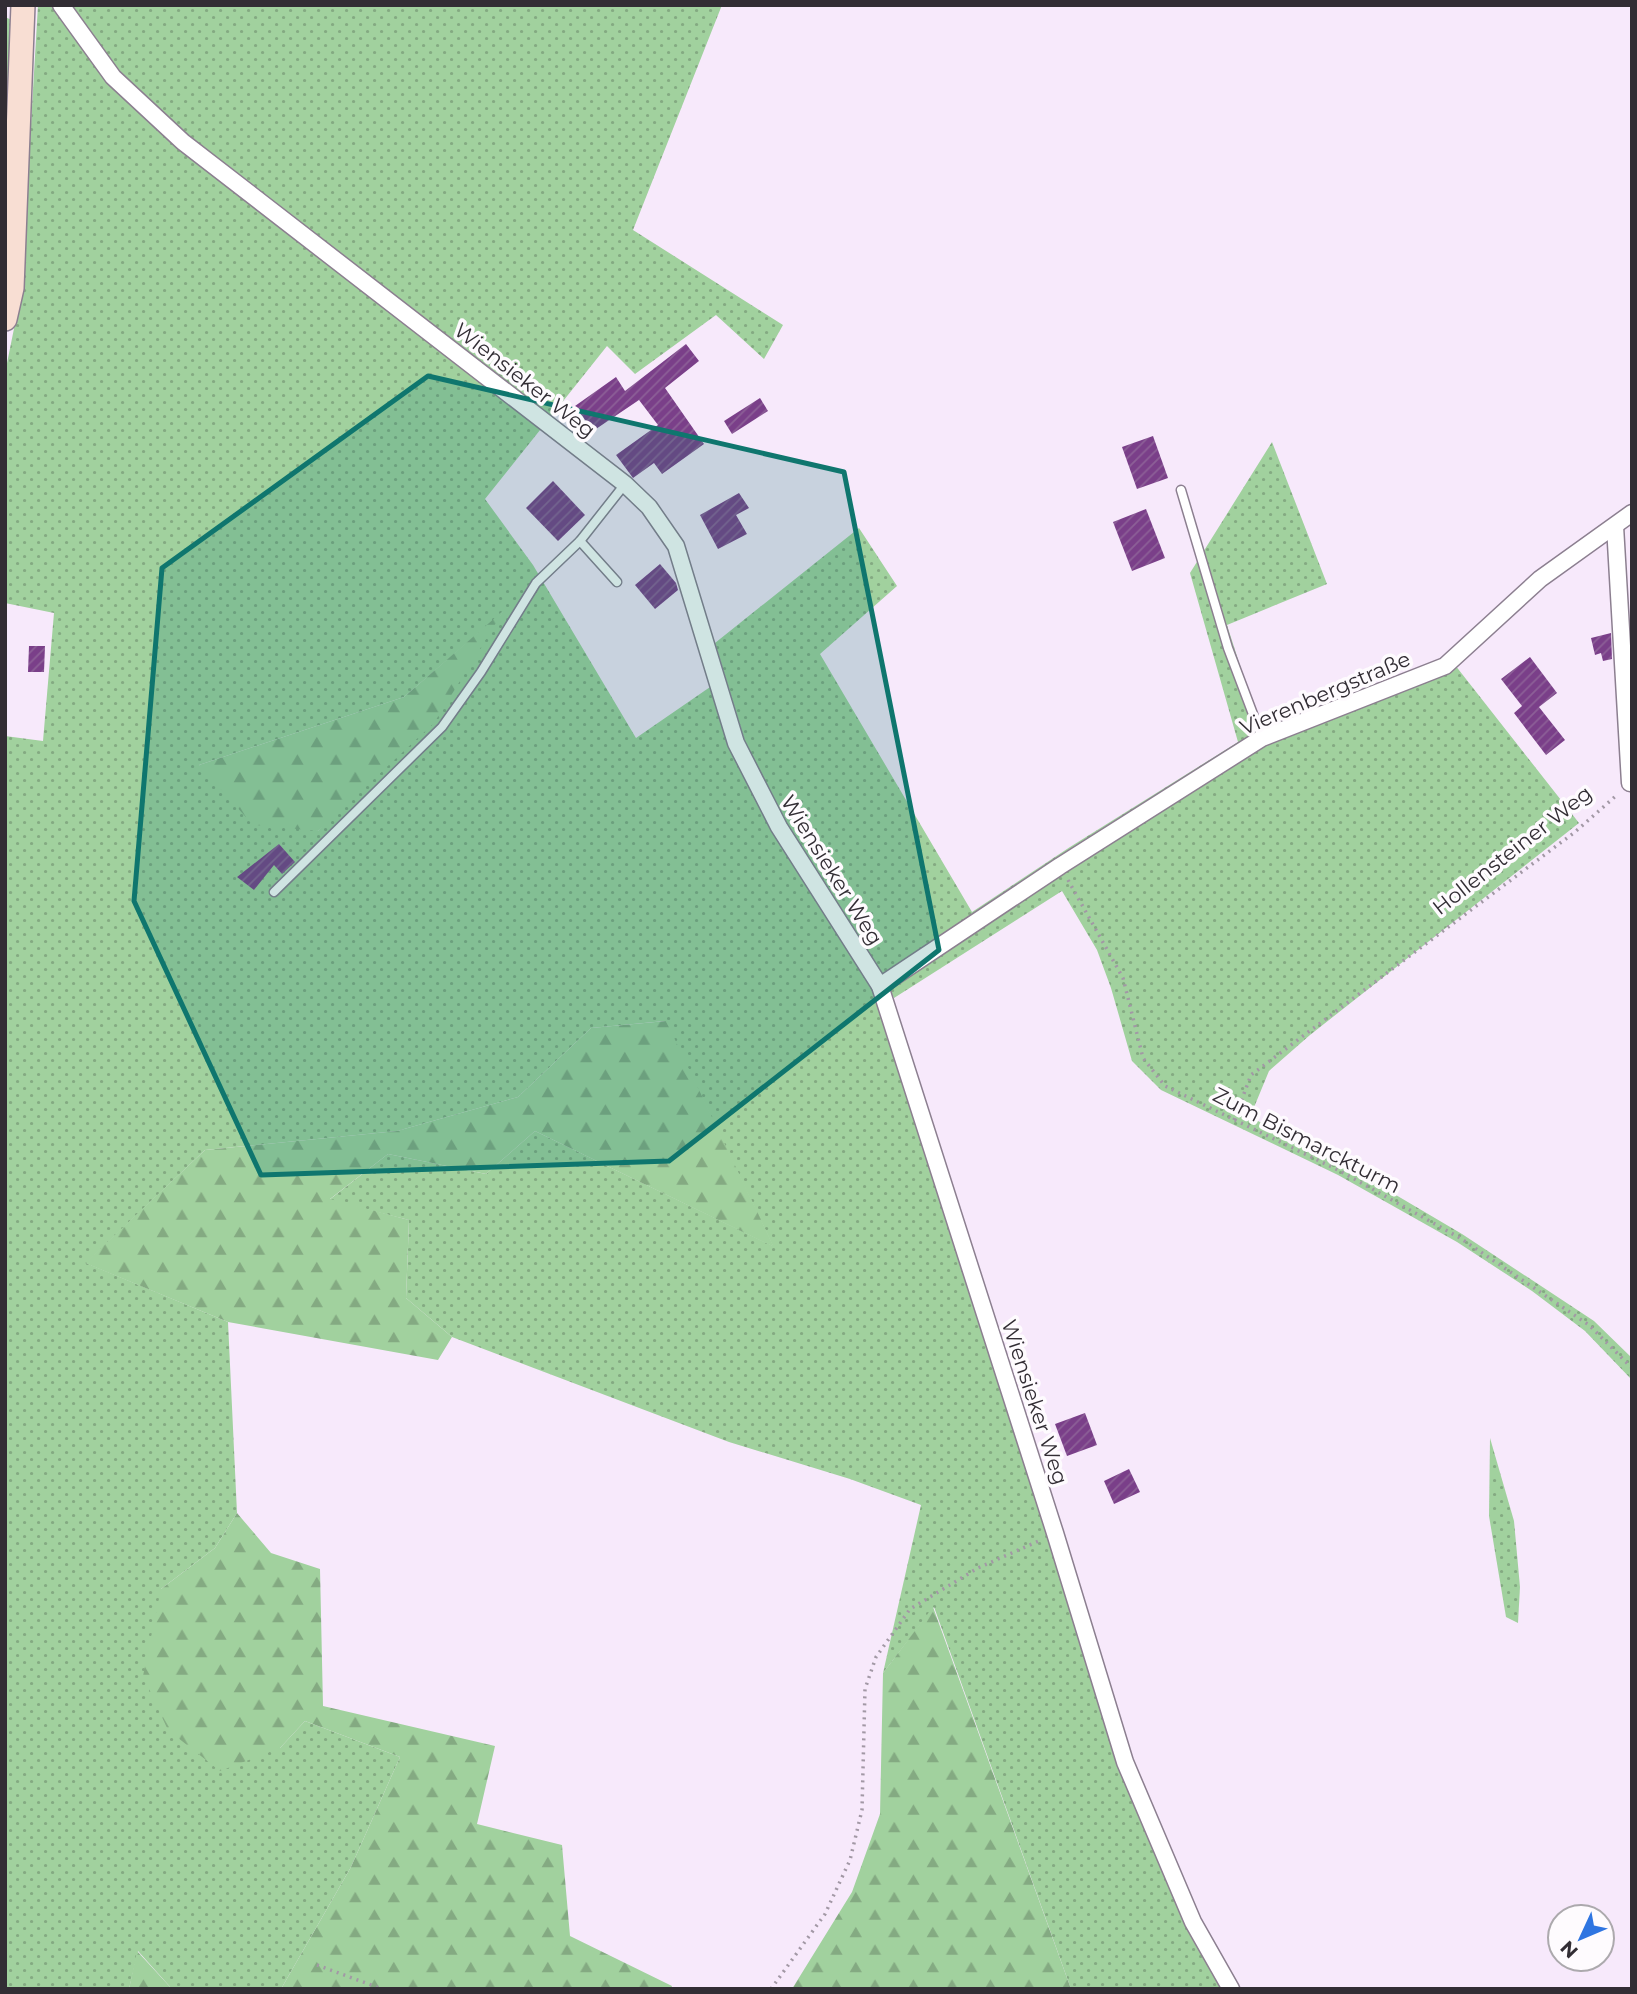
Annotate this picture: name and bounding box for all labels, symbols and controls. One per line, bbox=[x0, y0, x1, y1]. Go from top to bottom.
street label: Wiensieker Weg bbox=[450, 317, 600, 443]
street label: Vierenbergstraße bbox=[1236, 646, 1414, 740]
street label: Hollensteiner Weg bbox=[1427, 780, 1597, 920]
street label: Wiensieker Weg bbox=[776, 790, 888, 950]
street label: Zum Bismarckturm bbox=[1209, 1082, 1405, 1198]
street label: Wiensieker Weg bbox=[997, 1316, 1073, 1488]
north arrow bbox=[1546, 1903, 1616, 1973]
text: N bbox=[1556, 1936, 1583, 1963]

